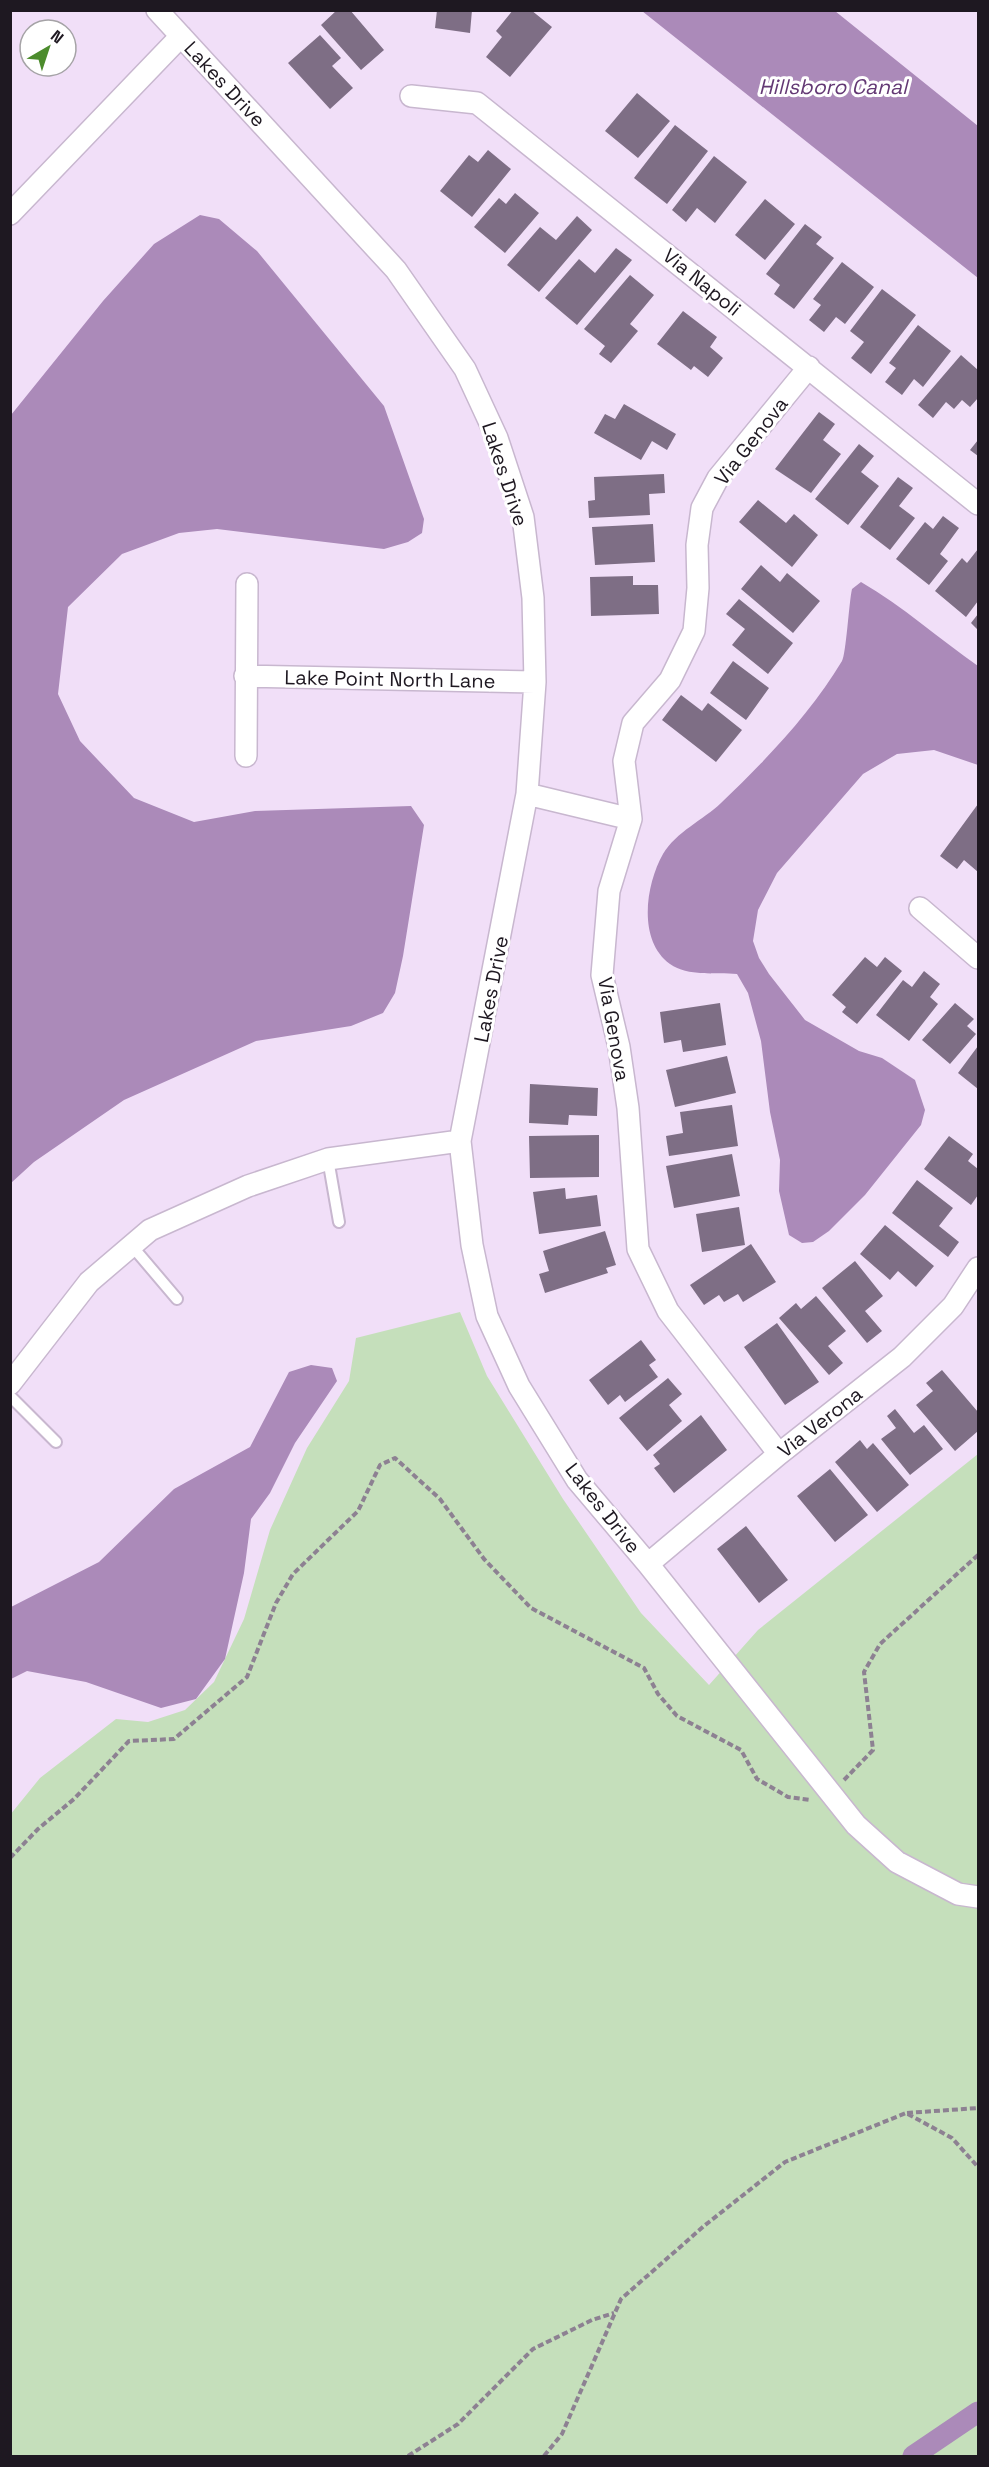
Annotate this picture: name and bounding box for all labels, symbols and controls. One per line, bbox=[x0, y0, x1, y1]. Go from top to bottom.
north arrow bbox=[18, 18, 78, 78]
text: N bbox=[46, 25, 68, 48]
street label: Lakes Drive bbox=[179, 36, 271, 132]
water label: Hillsboro Canal bbox=[759, 73, 910, 100]
street label: Via Napoli bbox=[657, 242, 747, 322]
street label: Via Genova bbox=[708, 392, 794, 490]
street label: Lakes Drive bbox=[476, 419, 534, 529]
street label: Lake Point North Lane bbox=[284, 664, 496, 694]
street label: Lakes Drive bbox=[468, 933, 514, 1045]
street label: Via Genova bbox=[592, 975, 636, 1083]
street label: Via Verona bbox=[772, 1381, 868, 1463]
street label: Lakes Drive bbox=[559, 1457, 647, 1559]

